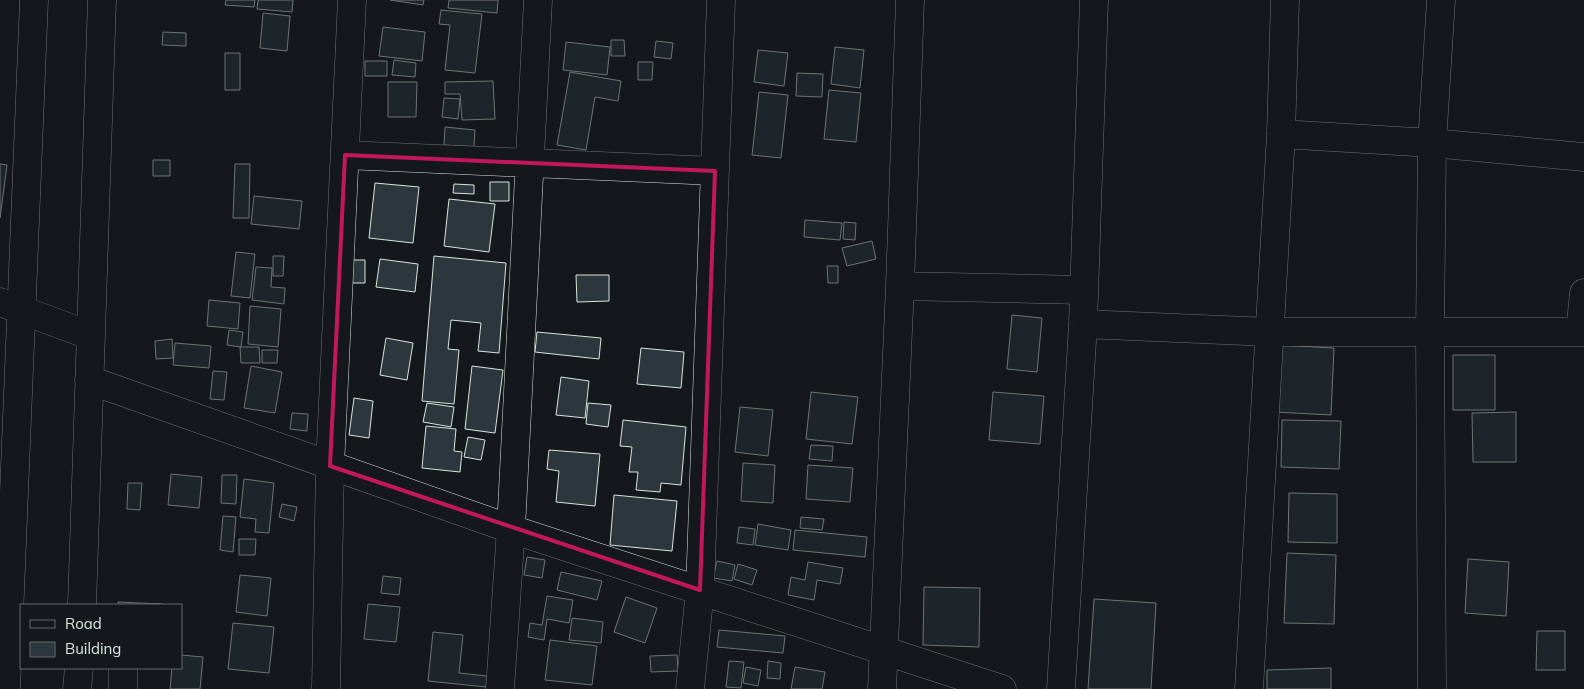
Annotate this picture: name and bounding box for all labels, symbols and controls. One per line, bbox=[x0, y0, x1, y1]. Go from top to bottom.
legend bbox=[20, 604, 182, 669]
text: Road bbox=[65, 614, 102, 633]
text: Building bbox=[65, 639, 121, 658]

